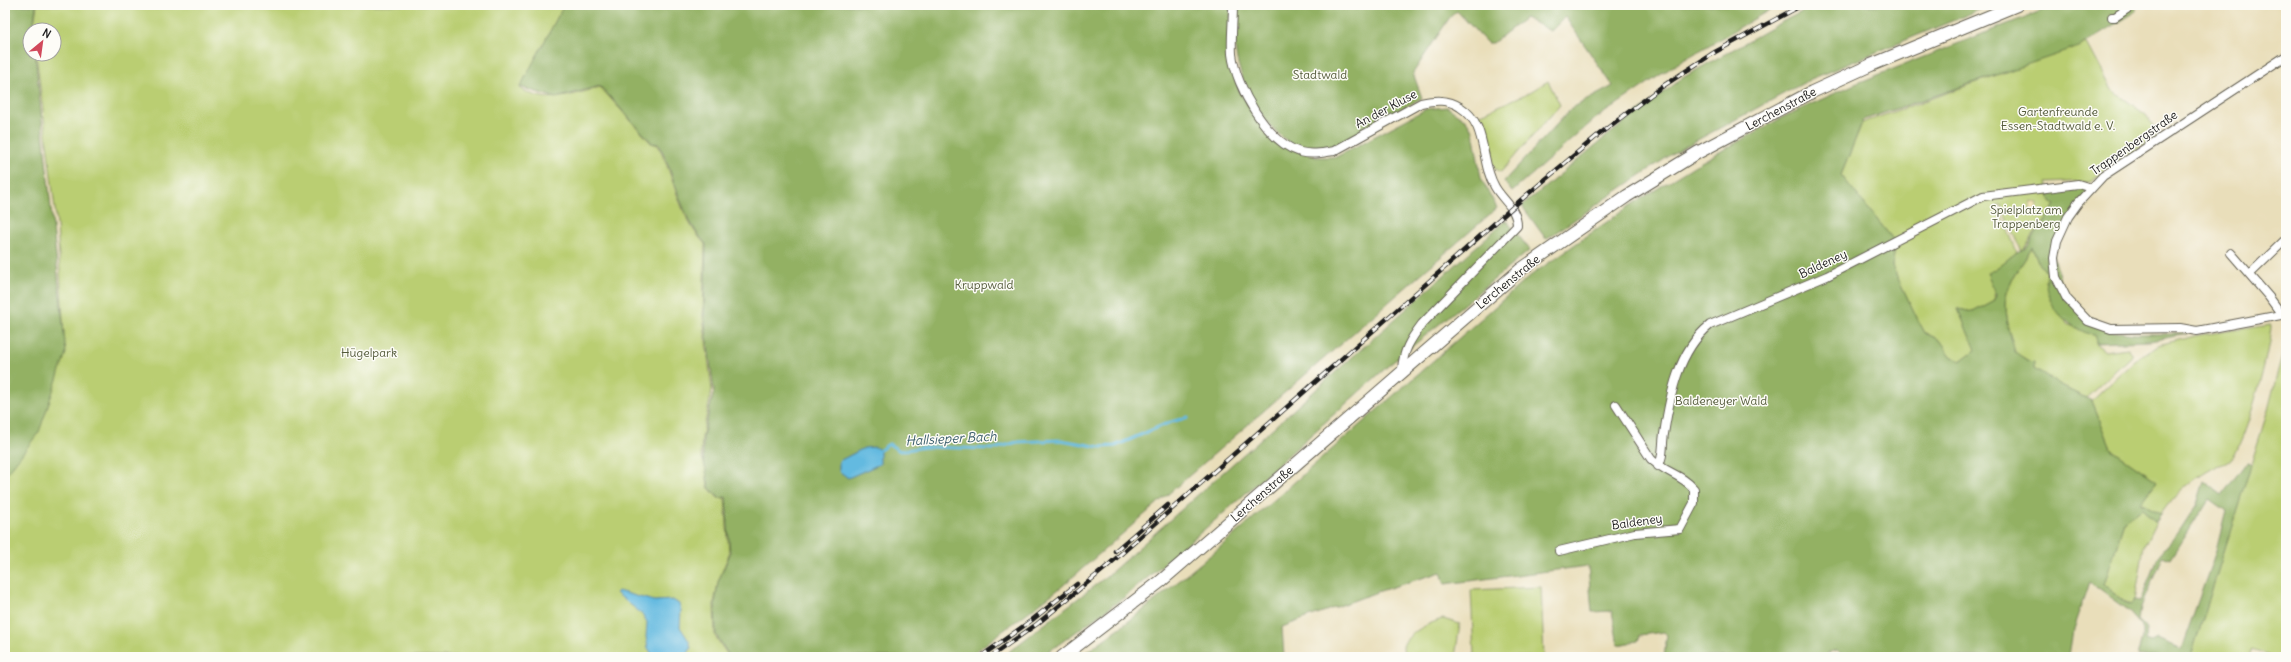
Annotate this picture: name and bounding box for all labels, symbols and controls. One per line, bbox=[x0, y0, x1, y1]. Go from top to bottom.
north arrow bbox=[22, 22, 62, 62]
text: N bbox=[40, 25, 54, 41]
park label: Stadtwald bbox=[1293, 67, 1347, 82]
street label: Lerchenstraße bbox=[1743, 84, 1819, 133]
street label: An der Kluse bbox=[1352, 86, 1419, 131]
park label: Gartenfreunde Essen-Stadtwald e. V. bbox=[2001, 104, 2115, 133]
street label: Trappenbergstraße bbox=[2087, 107, 2180, 178]
park label: Spielplatz am Trappenberg bbox=[1990, 202, 2062, 231]
street label: Baldeney bbox=[1796, 246, 1849, 281]
street label: Lerchenstraße bbox=[1473, 251, 1543, 312]
park label: Kruppwald bbox=[954, 277, 1014, 292]
park label: Hügelpark bbox=[341, 345, 397, 360]
park label: Baldeneyer Wald bbox=[1675, 393, 1767, 408]
water label: Hallsieper Bach bbox=[905, 428, 998, 449]
street label: Lerchenstraße bbox=[1227, 462, 1296, 525]
street label: Baldeney bbox=[1611, 511, 1663, 532]

